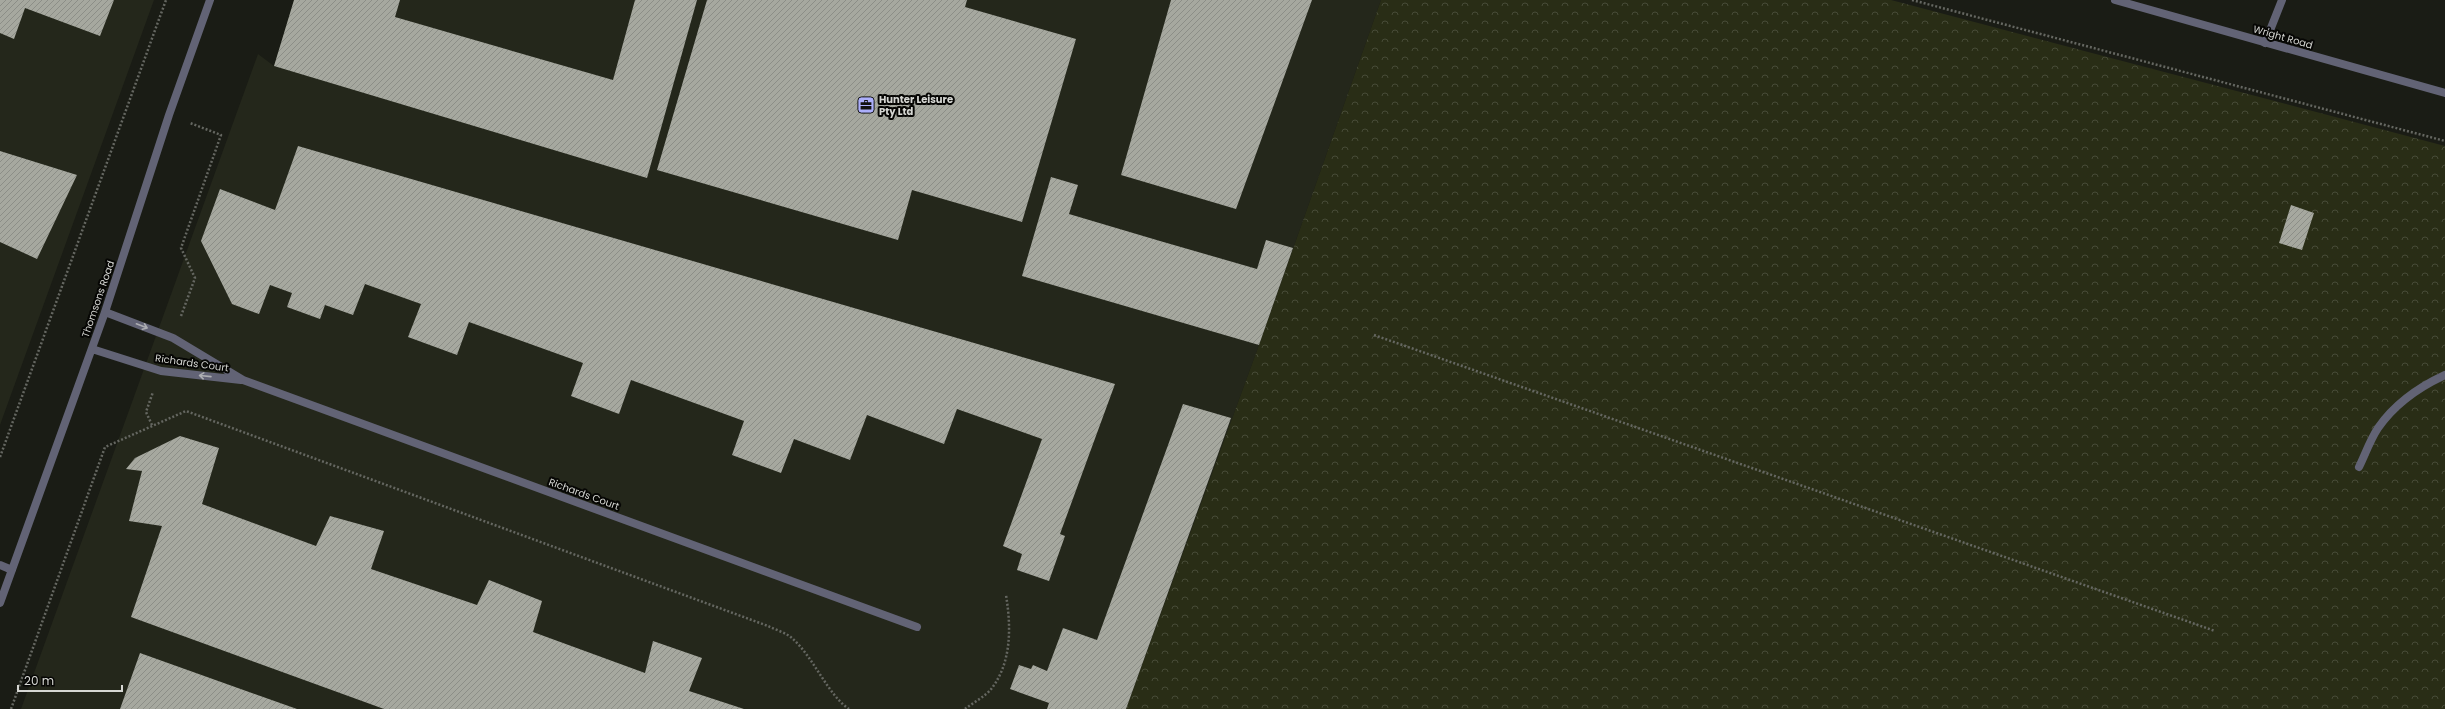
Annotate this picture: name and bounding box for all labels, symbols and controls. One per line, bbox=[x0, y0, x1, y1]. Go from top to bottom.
street label: Wright Road bbox=[2251, 21, 2315, 53]
place label: Hunter Leisure Pty Ltd bbox=[879, 92, 953, 119]
office icon: Hunter Leisure Pty Ltd bbox=[856, 95, 876, 115]
street label: Thomsons Road bbox=[78, 259, 118, 339]
one-way arrow bbox=[135, 323, 148, 330]
street label: Richards Court bbox=[154, 350, 230, 376]
one-way arrow bbox=[199, 372, 212, 379]
street label: Richards Court bbox=[547, 474, 622, 514]
scale bar bbox=[18, 667, 122, 693]
text: 20 m bbox=[24, 672, 54, 689]

